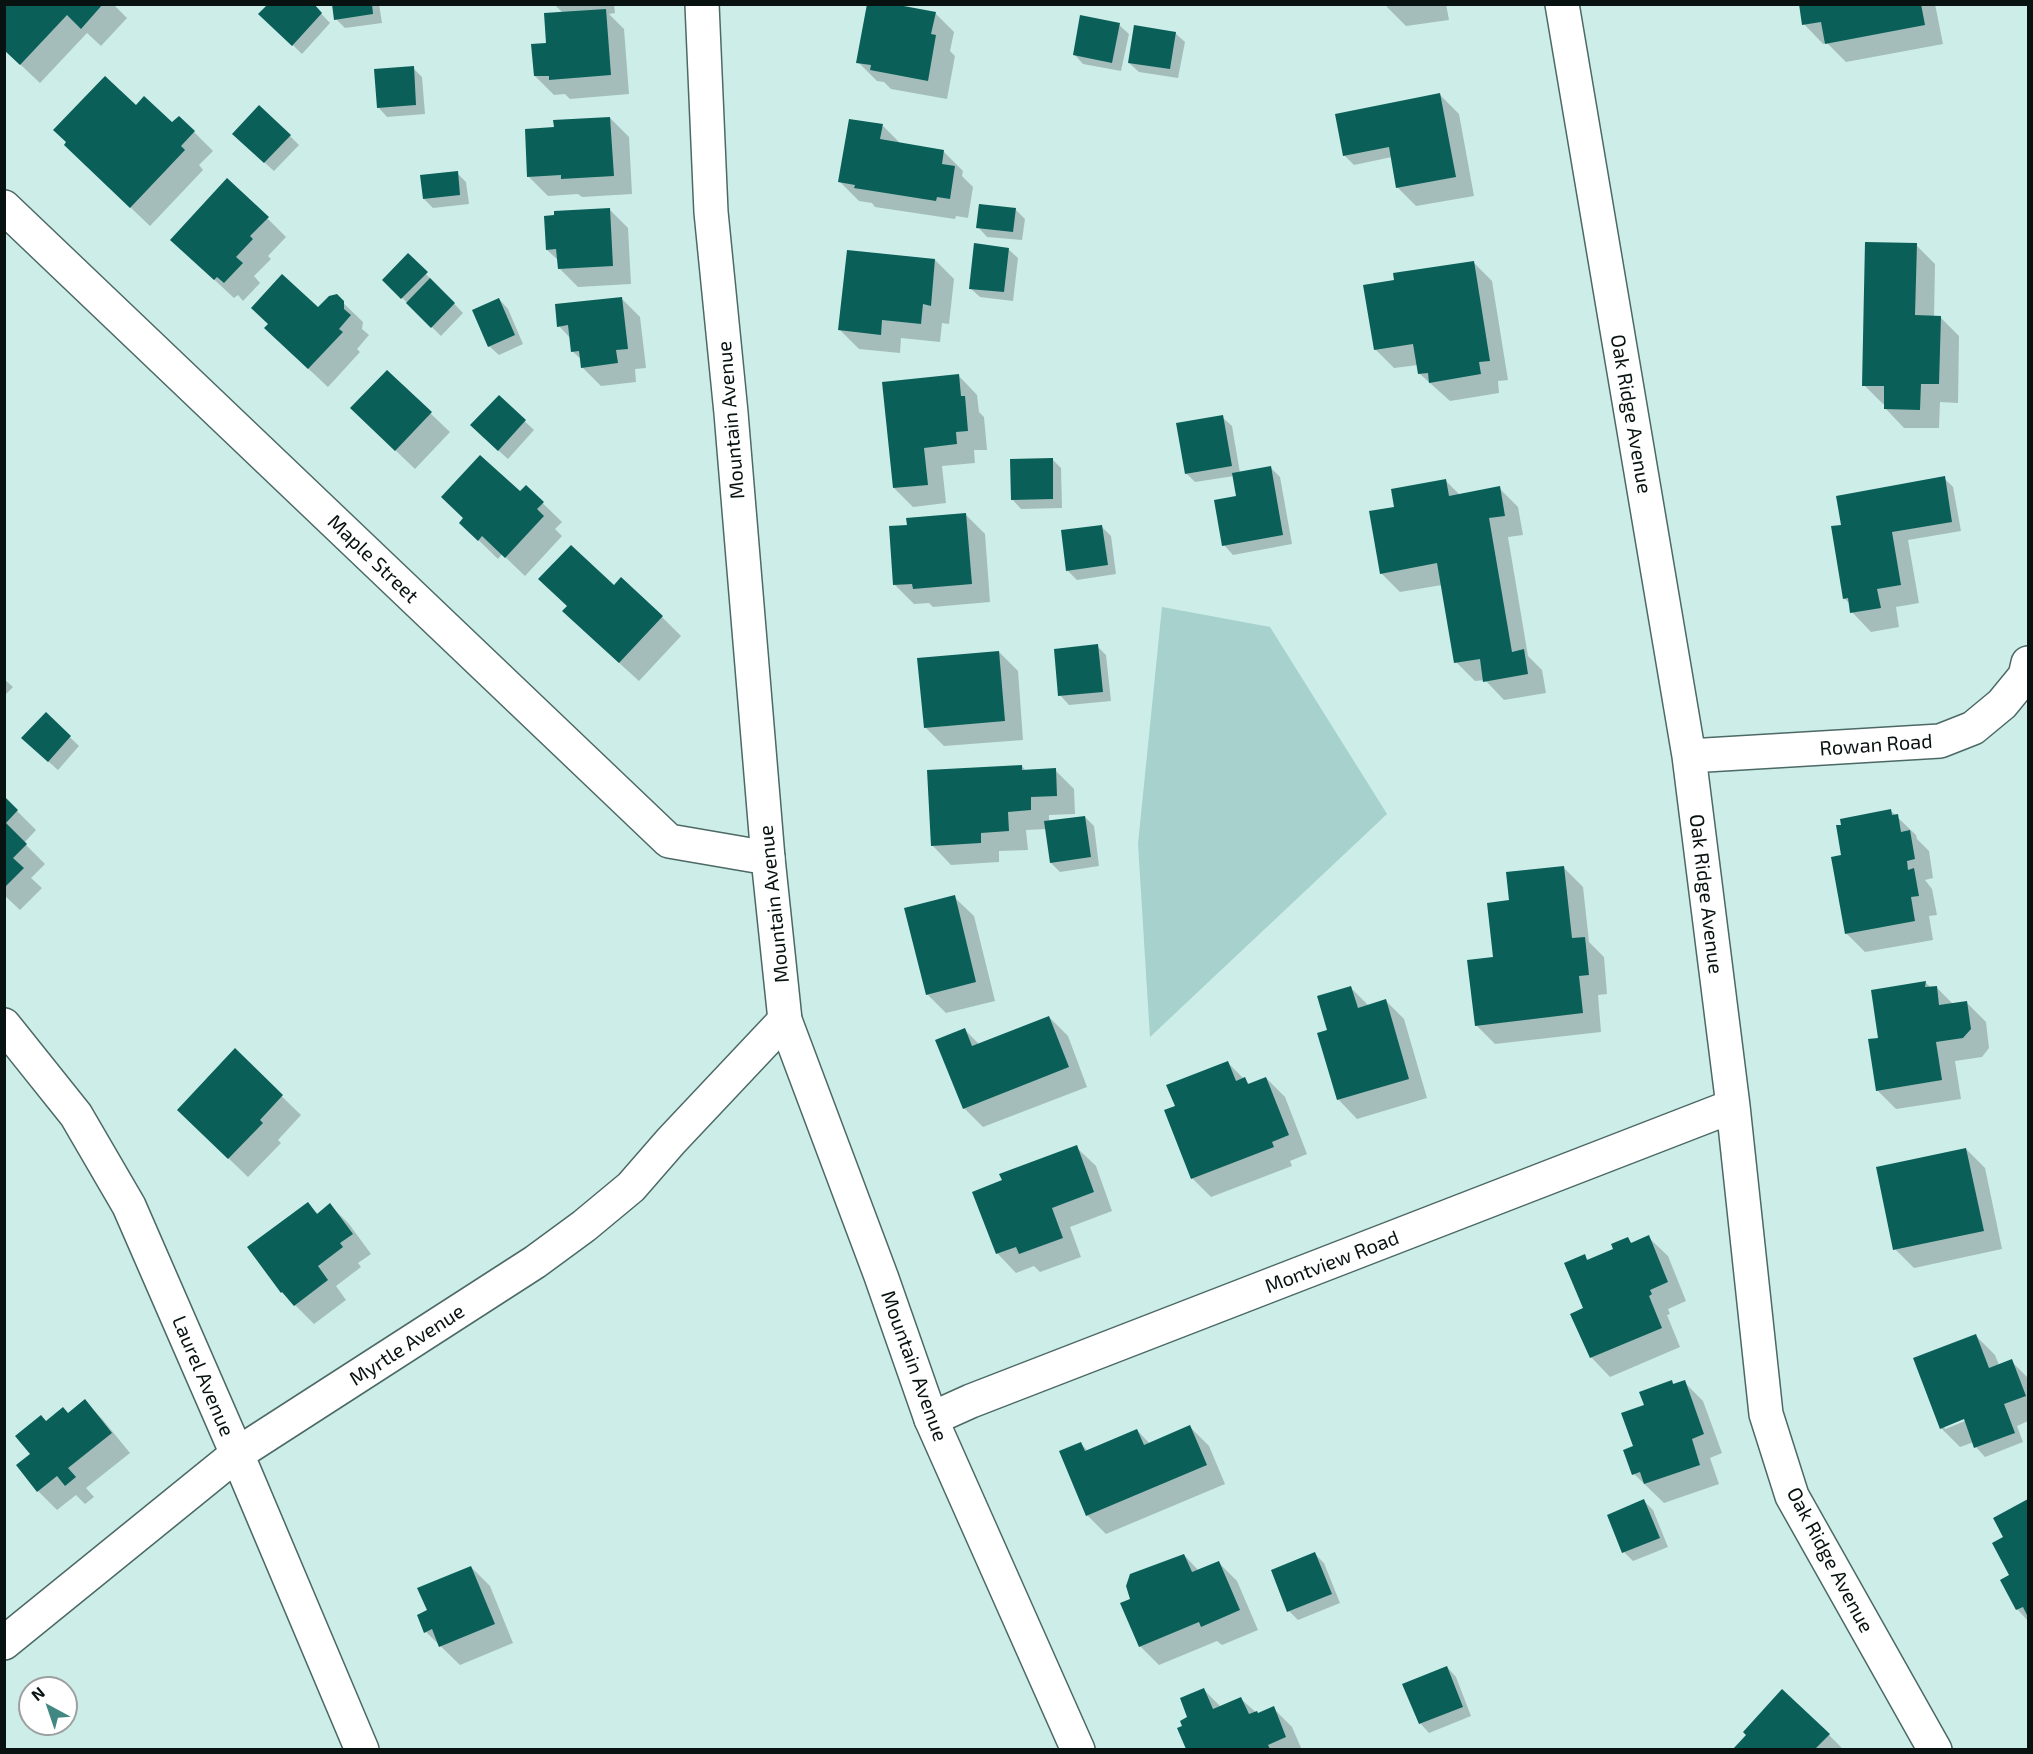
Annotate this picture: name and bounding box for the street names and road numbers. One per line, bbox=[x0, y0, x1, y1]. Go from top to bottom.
street label: Oak Ridge Avenue bbox=[1605, 333, 1657, 495]
street label: Mountain Avenue bbox=[712, 340, 750, 500]
street label: Maple Street bbox=[323, 510, 423, 608]
street label: Rowan Road bbox=[1819, 729, 1933, 761]
street label: Oak Ridge Avenue bbox=[1684, 813, 1728, 975]
street label: Mountain Avenue bbox=[754, 824, 794, 984]
street label: Montview Road bbox=[1262, 1225, 1402, 1299]
street label: Mountain Avenue bbox=[876, 1287, 952, 1445]
street label: Myrtle Avenue bbox=[345, 1299, 469, 1391]
street label: Laurel Avenue bbox=[167, 1312, 239, 1440]
street label: Oak Ridge Avenue bbox=[1782, 1483, 1878, 1637]

